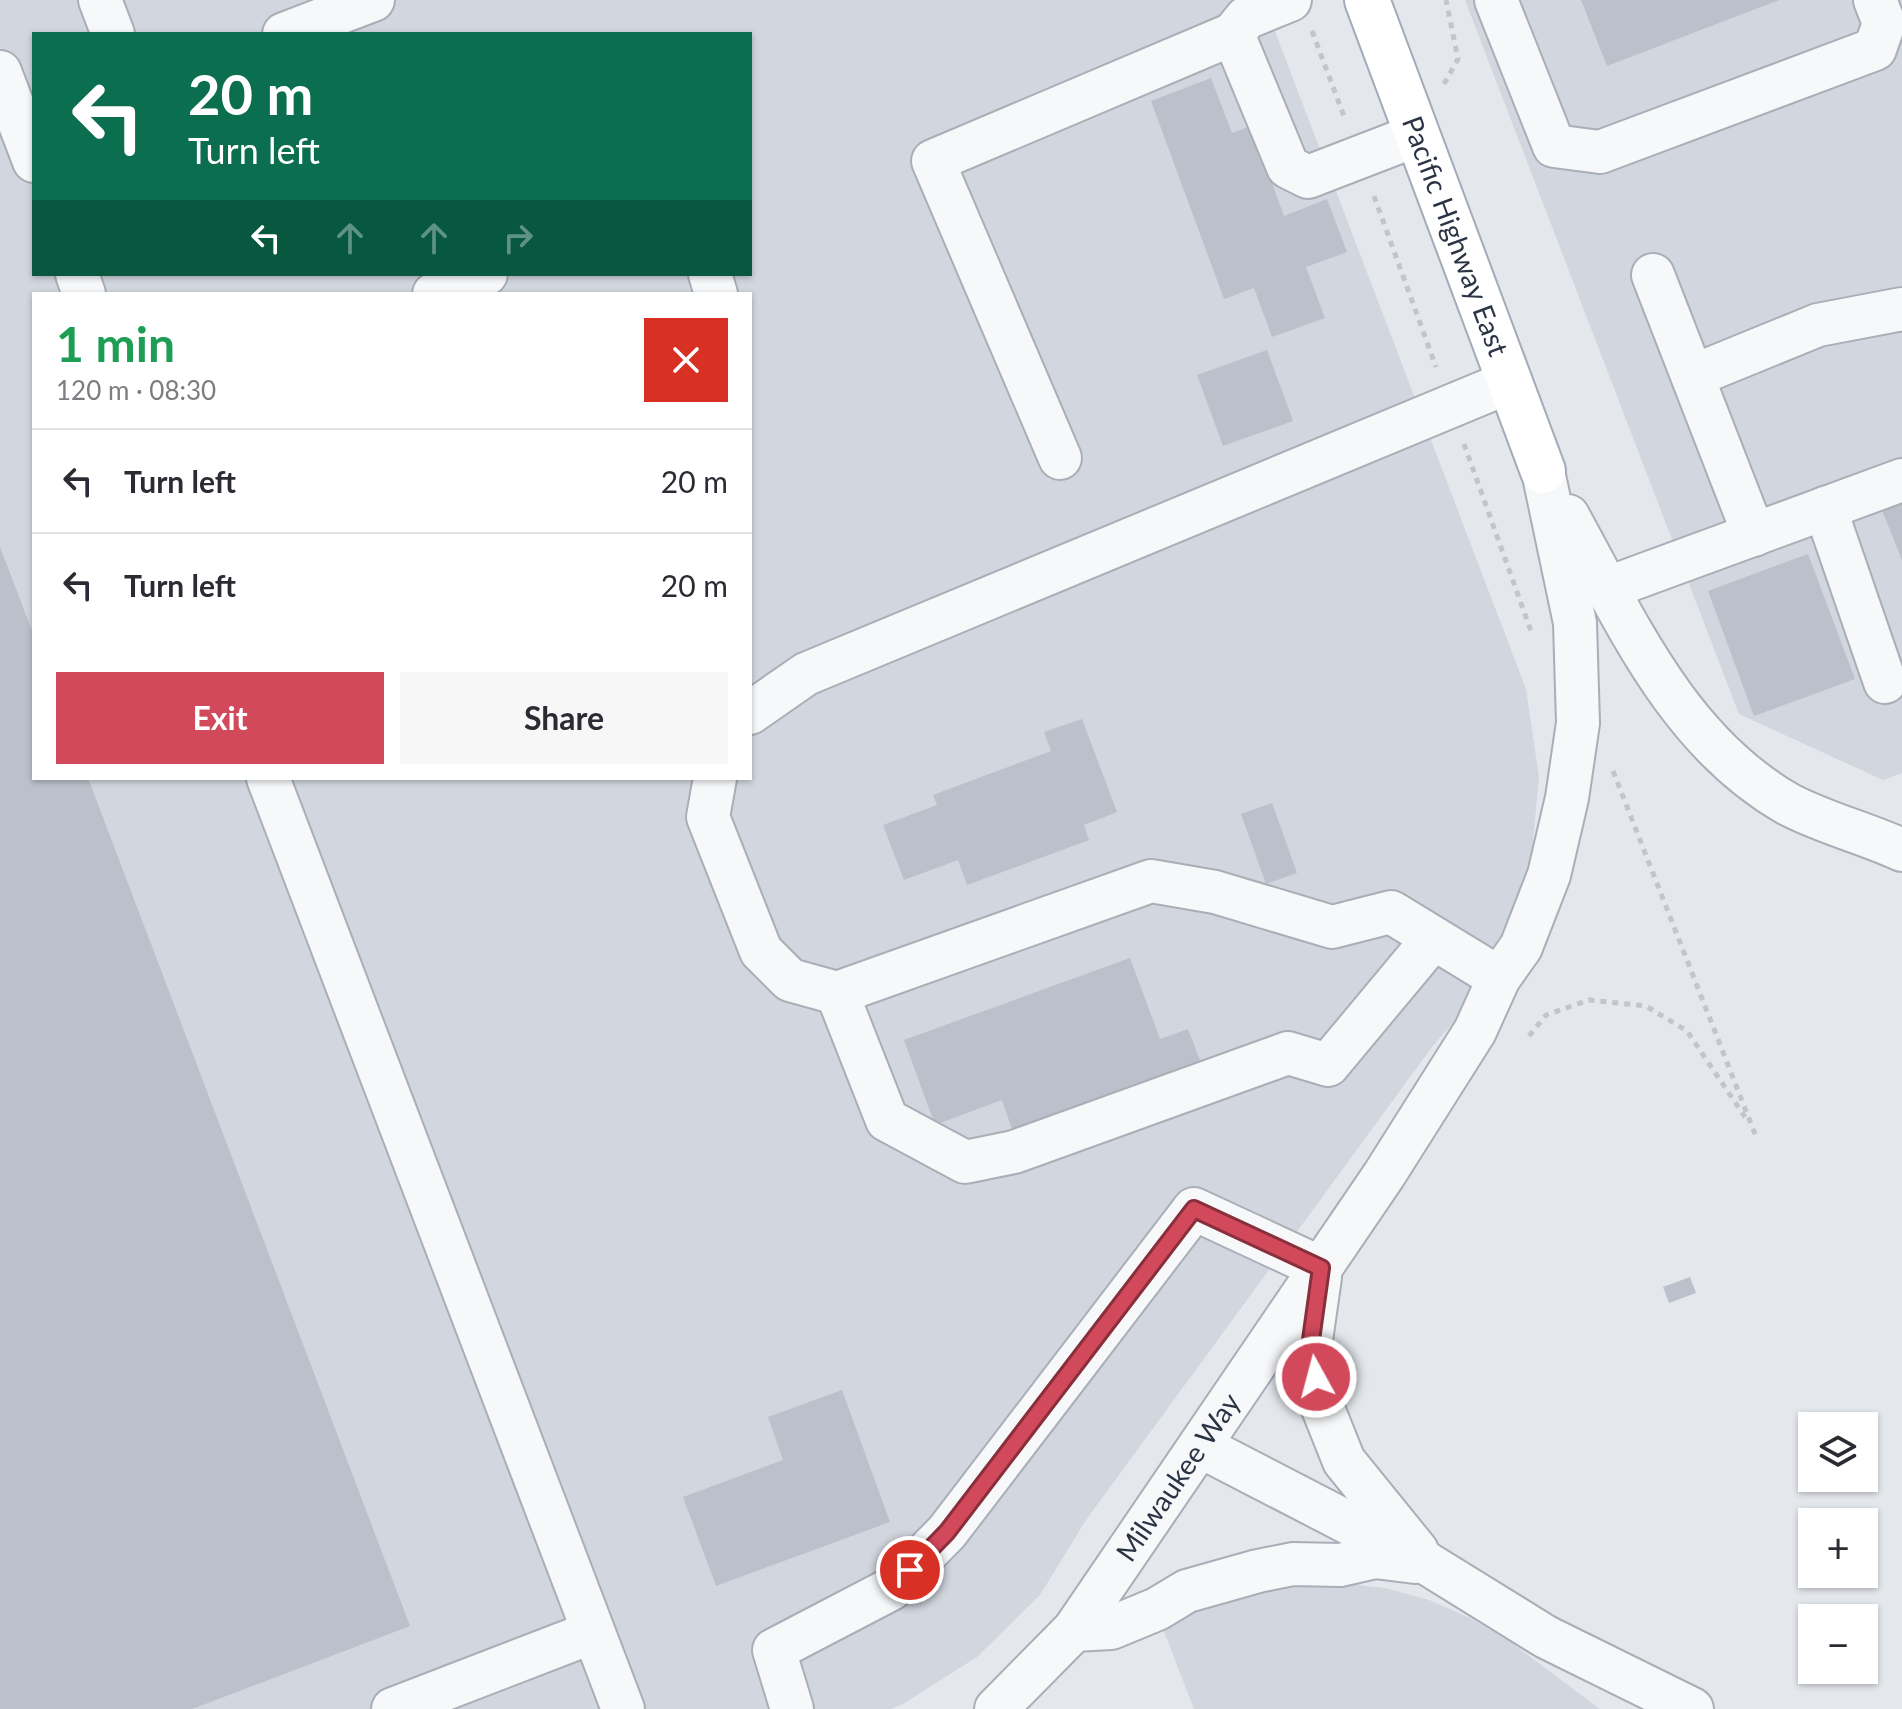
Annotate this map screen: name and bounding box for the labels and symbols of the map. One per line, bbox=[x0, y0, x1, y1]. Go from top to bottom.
street label: Pacific Highway East bbox=[1396, 111, 1516, 360]
position arrow bbox=[1274, 1335, 1358, 1419]
street label: Milwaukee Way bbox=[1108, 1386, 1247, 1567]
pin bbox=[876, 1536, 944, 1604]

